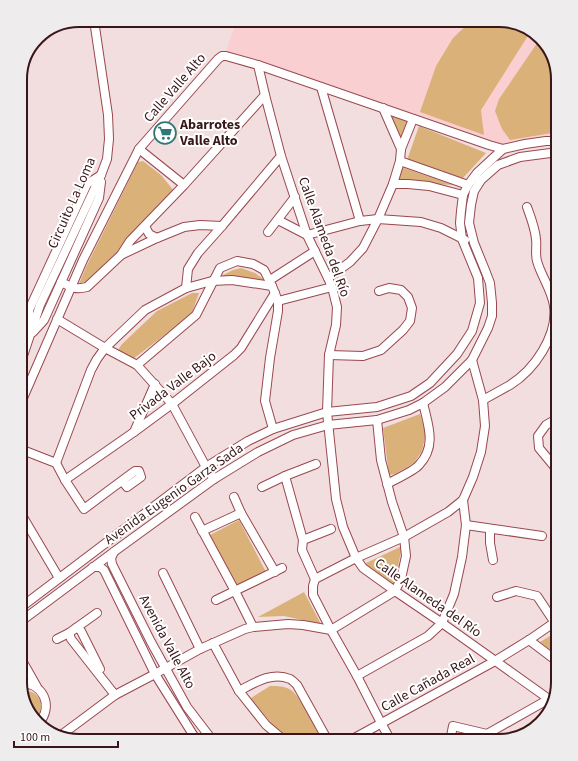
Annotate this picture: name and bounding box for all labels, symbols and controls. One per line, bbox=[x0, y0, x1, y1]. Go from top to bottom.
street label: Calle Valle Alto bbox=[139, 49, 211, 127]
place label: Abarrotes Valle Alto bbox=[179, 115, 240, 151]
supermarket icon: Abarrotes Valle Alto bbox=[152, 120, 178, 146]
street label: Circuito La Loma bbox=[43, 154, 101, 252]
street label: Calle Alameda del Río bbox=[293, 174, 355, 300]
street label: Privada Valle Bajo bbox=[125, 347, 221, 425]
street label: Avenida Eugenio Garza Sada bbox=[101, 438, 247, 550]
street label: Calle Alameda del Río bbox=[370, 554, 486, 642]
street label: Avenida Valle Alto bbox=[134, 591, 200, 693]
street label: Calle Cañada Real bbox=[377, 649, 479, 717]
scale bar bbox=[14, 723, 118, 749]
text: 100 m bbox=[20, 729, 50, 746]

